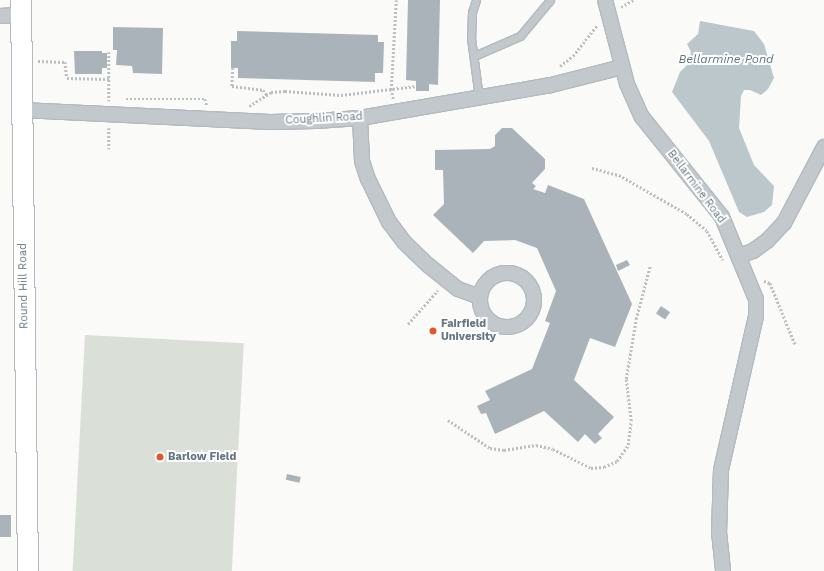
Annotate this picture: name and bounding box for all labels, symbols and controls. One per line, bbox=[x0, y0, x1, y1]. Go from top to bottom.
water label: Bellarmine Pond bbox=[678, 53, 774, 67]
street label: Coughlin Road bbox=[285, 110, 363, 128]
street label: Bellarmine Road bbox=[664, 148, 728, 226]
street label: Round Hill Road bbox=[17, 243, 31, 329]
place label: Fairfield University bbox=[441, 318, 496, 344]
marker: Fairfield University bbox=[428, 326, 438, 336]
place label: Barlow Field bbox=[168, 450, 237, 464]
marker: Barlow Field bbox=[155, 452, 165, 462]

